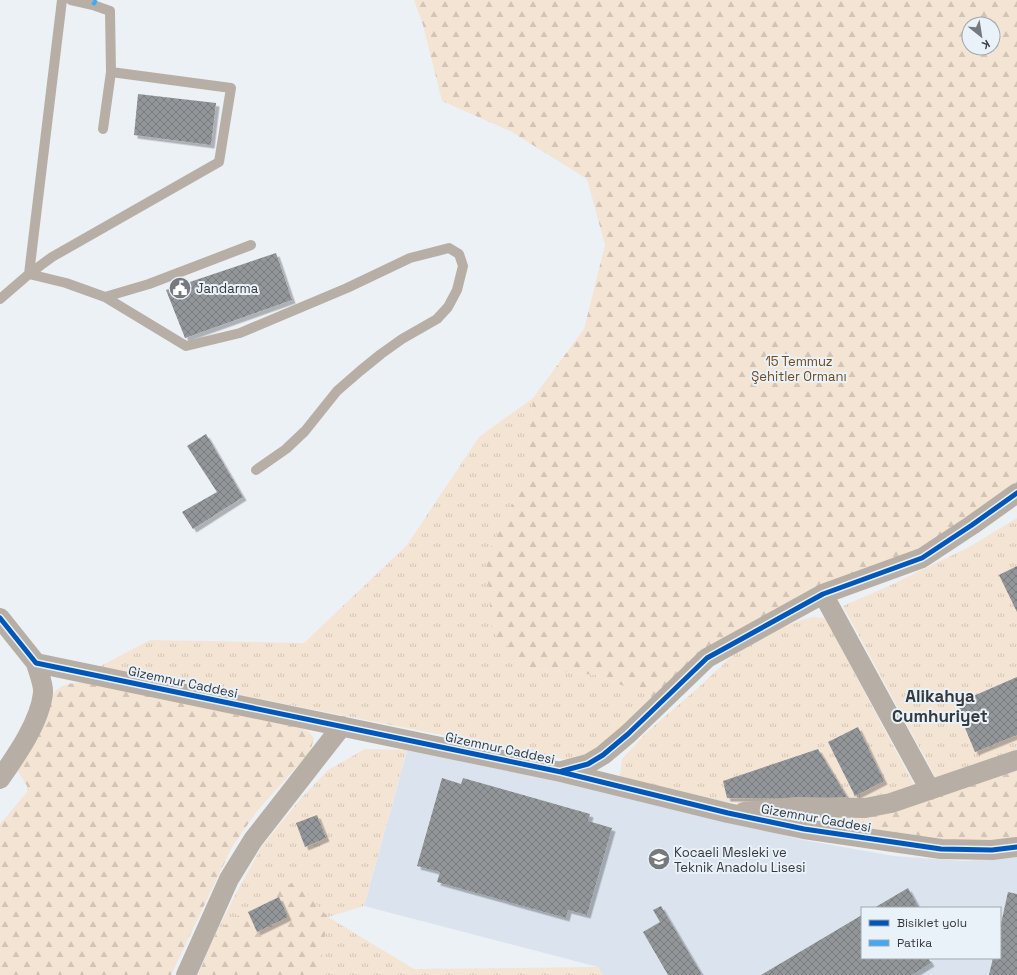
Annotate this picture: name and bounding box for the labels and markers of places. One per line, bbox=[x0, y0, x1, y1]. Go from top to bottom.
public building icon: Jandarma bbox=[167, 275, 193, 301]
place label: Jandarma bbox=[196, 280, 259, 297]
place label: Kocaeli Mesleki ve Teknik Anadolu Lisesi bbox=[674, 844, 806, 876]
school or university icon: Kocaeli Mesleki ve Teknik Anadolu Lisesi bbox=[646, 846, 672, 872]

